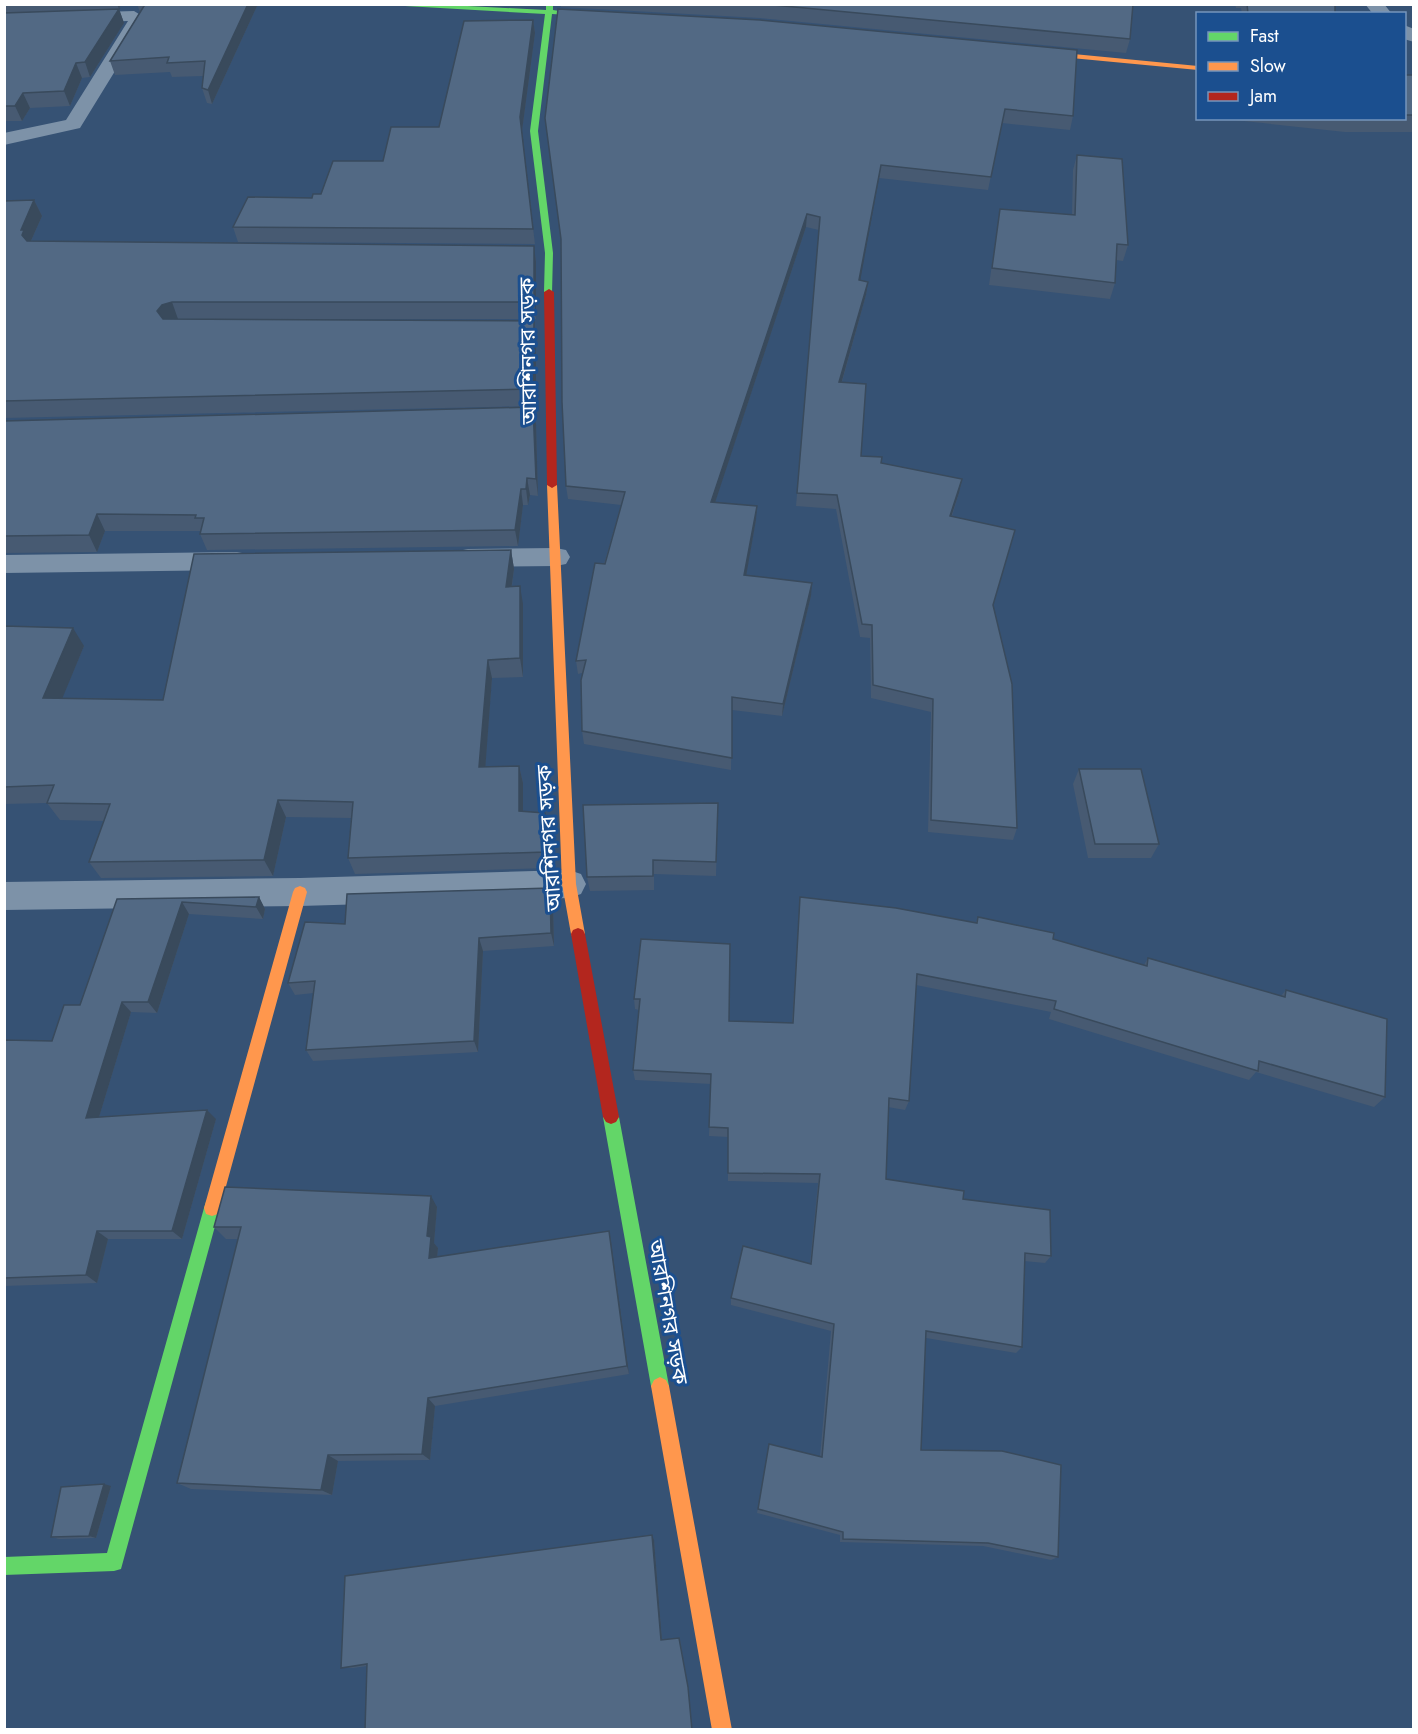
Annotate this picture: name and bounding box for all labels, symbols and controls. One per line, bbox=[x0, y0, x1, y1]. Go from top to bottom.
legend bbox=[1196, 12, 1406, 120]
text: Fast bbox=[1250, 23, 1279, 49]
text: Slow bbox=[1250, 53, 1287, 79]
text: Jam bbox=[1248, 83, 1277, 109]
street label: আরশিনগর সড়ক bbox=[512, 276, 544, 426]
street label: আরশিনগর সড়ক bbox=[529, 763, 569, 913]
street label: আরশিনগর সড়ক bbox=[640, 1236, 696, 1388]

